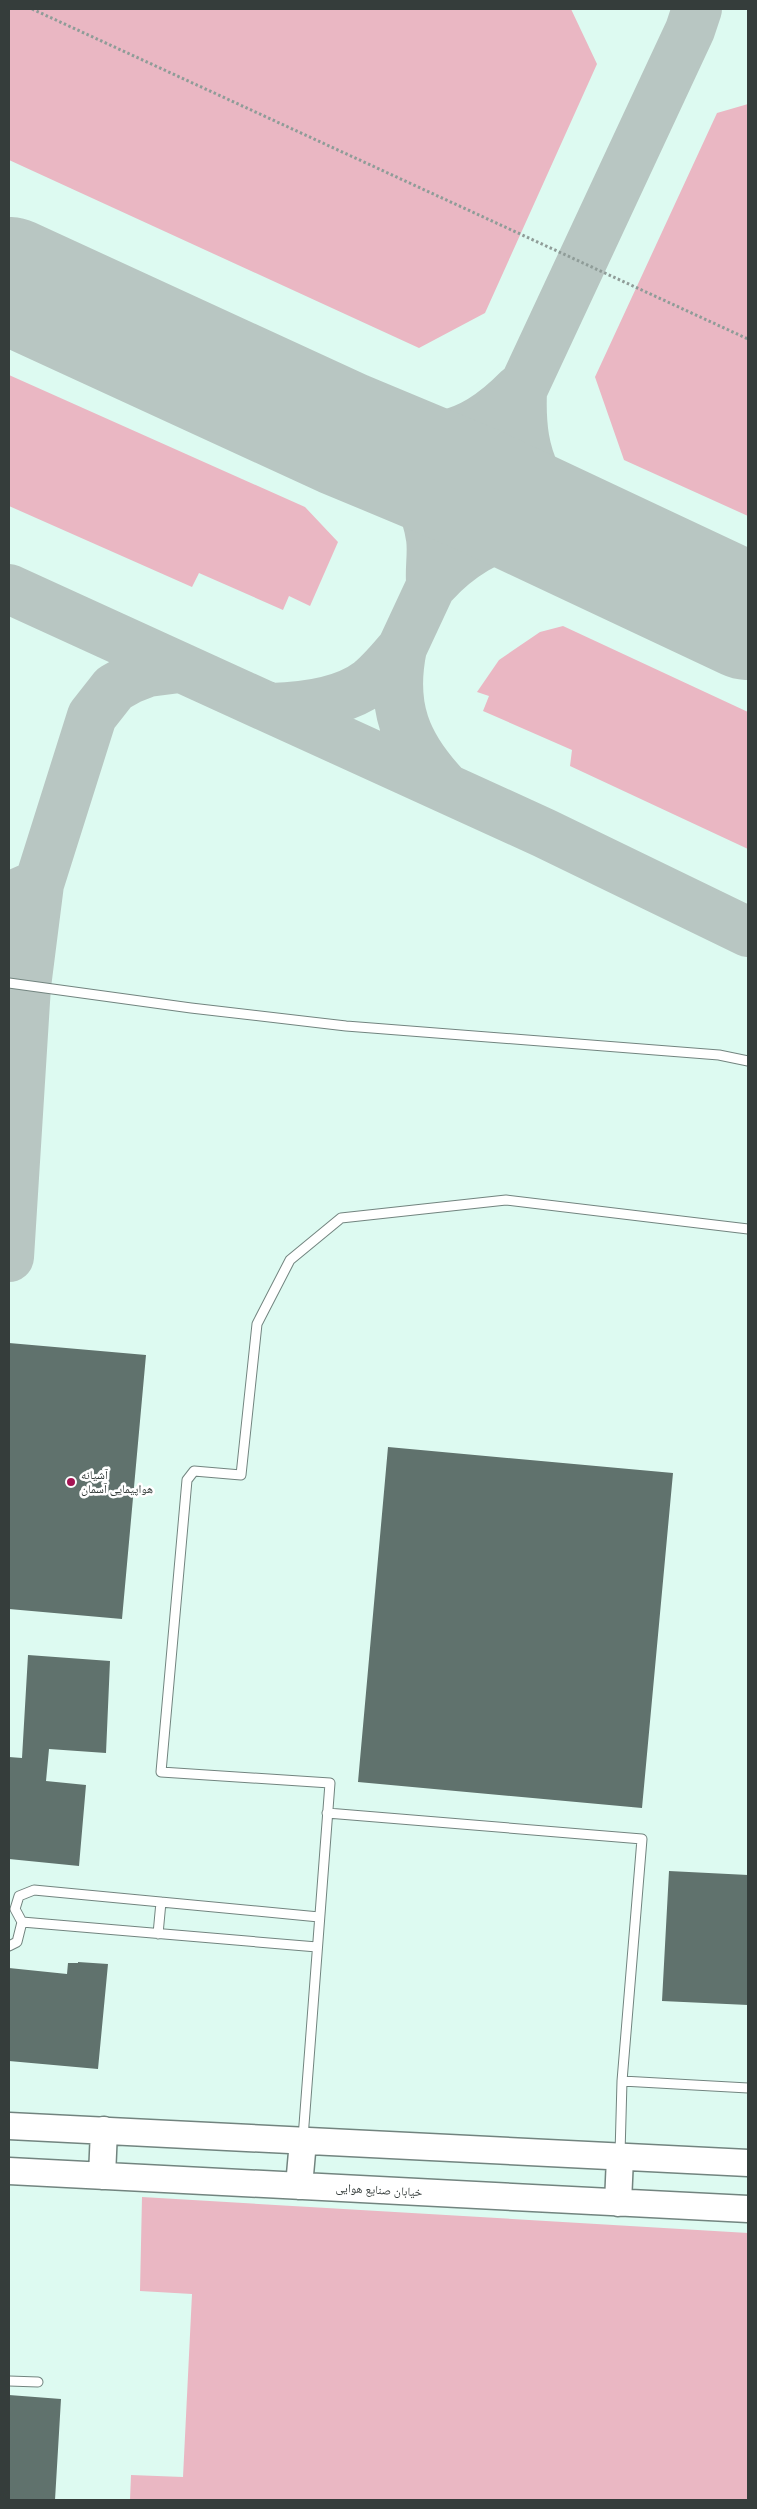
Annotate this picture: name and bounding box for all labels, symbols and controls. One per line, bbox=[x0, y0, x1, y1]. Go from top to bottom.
place label: آشیانه هواپیمایی آسمان bbox=[81, 1468, 153, 1496]
marker: آشیانه هواپیمایی آسمان bbox=[65, 1476, 77, 1488]
street label: خیابان صنایع هوایی bbox=[335, 2181, 423, 2200]

